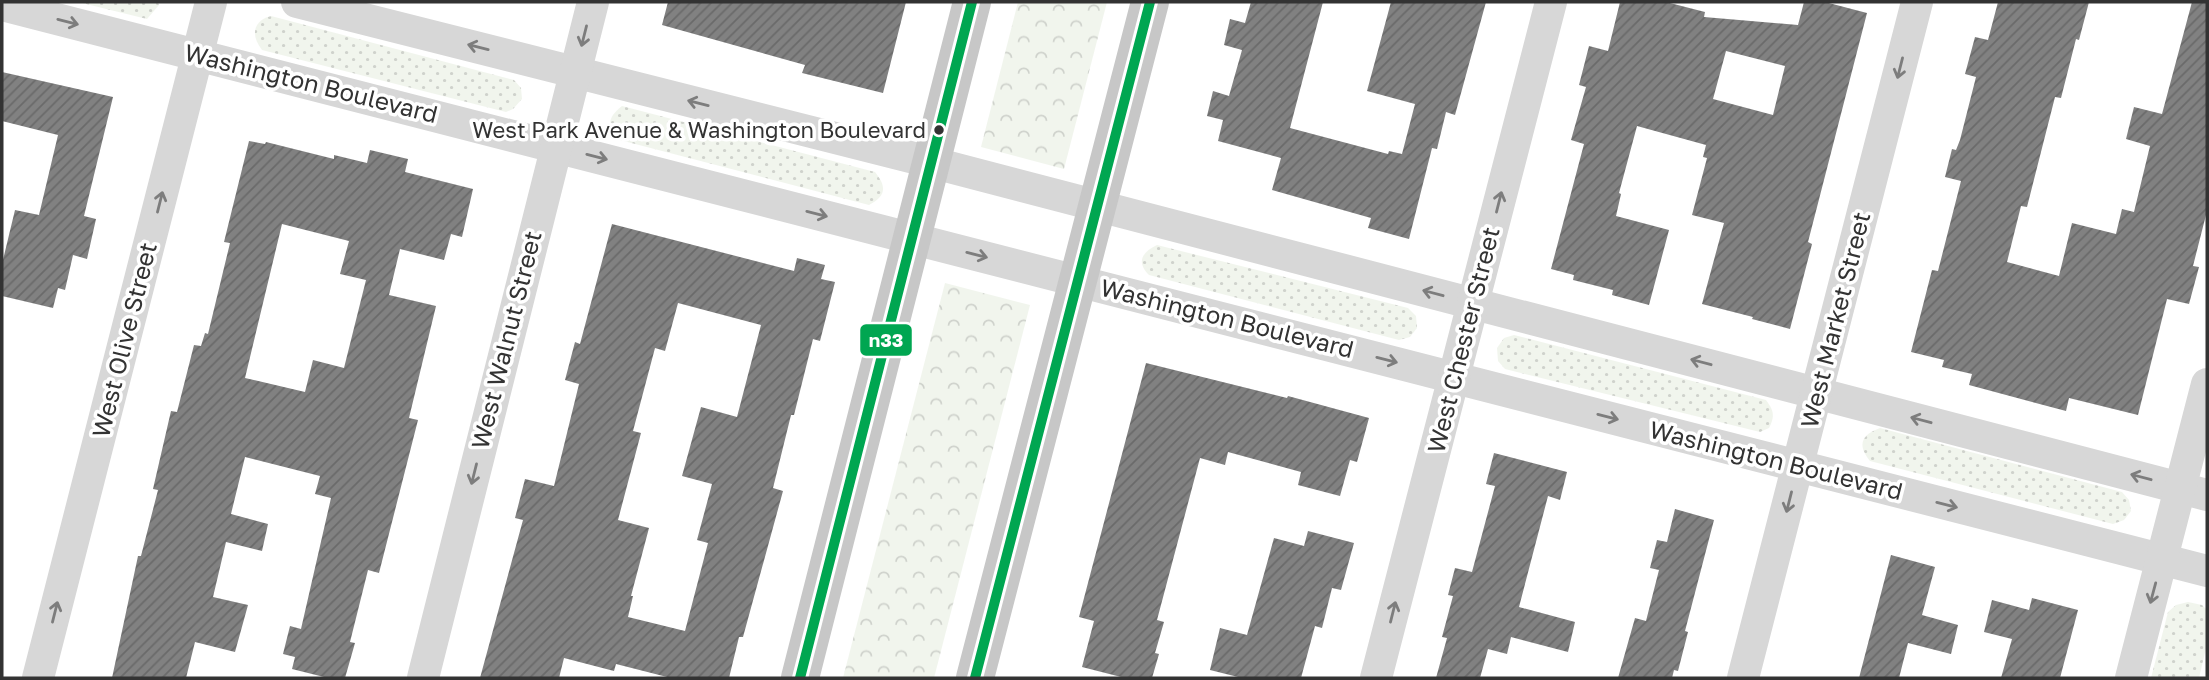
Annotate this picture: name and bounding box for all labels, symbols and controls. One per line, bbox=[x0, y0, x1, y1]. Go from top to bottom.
one-way arrow bbox=[56, 16, 79, 29]
one-way arrow bbox=[577, 25, 590, 47]
street label: Washington Boulevard bbox=[182, 37, 441, 128]
one-way arrow bbox=[467, 40, 489, 53]
one-way arrow bbox=[1893, 56, 1906, 79]
one-way arrow bbox=[687, 96, 710, 109]
place label: West Park Avenue & Washington Boulevard bbox=[472, 116, 926, 143]
marker: West Park Avenue & Washington Boulevard bbox=[932, 123, 946, 137]
one-way arrow bbox=[585, 151, 608, 164]
one-way arrow bbox=[154, 191, 167, 214]
one-way arrow bbox=[1493, 191, 1506, 214]
one-way arrow bbox=[805, 208, 828, 221]
street label: West Market Street bbox=[1794, 209, 1875, 431]
street label: West Chester Street bbox=[1420, 224, 1505, 456]
street label: West Walnut Street bbox=[464, 228, 547, 452]
street label: West Olive Street bbox=[85, 239, 162, 440]
one-way arrow bbox=[965, 249, 988, 262]
street label: Washington Boulevard bbox=[1098, 272, 1357, 363]
one-way arrow bbox=[1423, 286, 1445, 299]
line badge: n33 bbox=[859, 323, 913, 357]
text: n33 bbox=[869, 328, 903, 351]
one-way arrow bbox=[1376, 354, 1398, 367]
one-way arrow bbox=[1690, 355, 1713, 368]
one-way arrow bbox=[1596, 411, 1619, 424]
one-way arrow bbox=[1910, 413, 1933, 426]
street label: Washington Boulevard bbox=[1647, 414, 1906, 505]
one-way arrow bbox=[467, 462, 480, 485]
one-way arrow bbox=[2130, 470, 2153, 483]
one-way arrow bbox=[1782, 490, 1795, 513]
one-way arrow bbox=[1935, 499, 1957, 512]
one-way arrow bbox=[2146, 581, 2159, 603]
one-way arrow bbox=[49, 601, 62, 624]
one-way arrow bbox=[1387, 601, 1400, 624]

